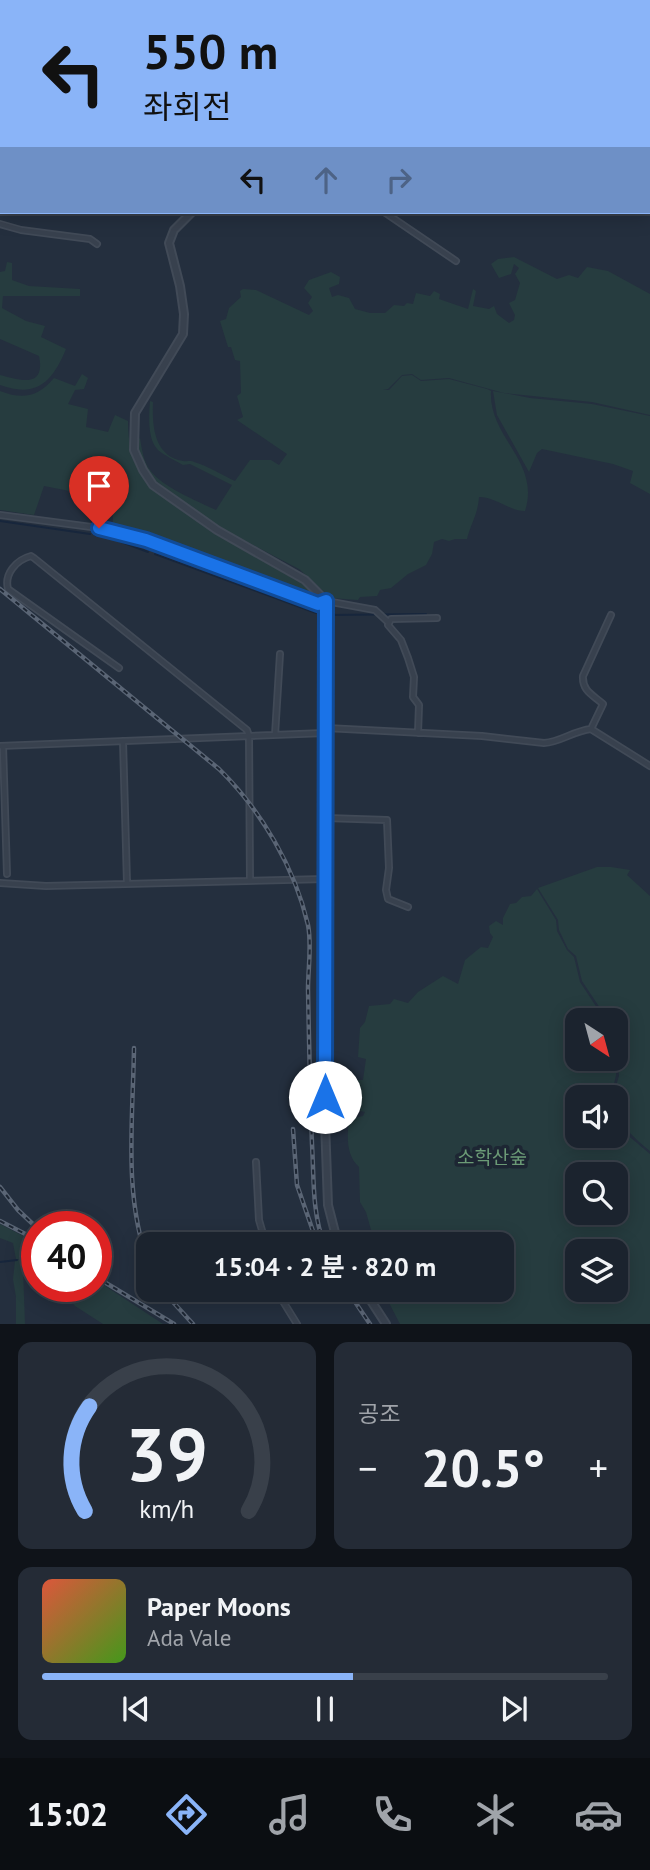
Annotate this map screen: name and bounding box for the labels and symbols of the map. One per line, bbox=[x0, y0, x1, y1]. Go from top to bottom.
pin bbox=[69, 456, 129, 528]
north arrow bbox=[565, 1008, 628, 1071]
position arrow bbox=[288, 1060, 362, 1134]
park label: 소학산숲 bbox=[457, 1145, 527, 1169]
speed limit sign: 40 bbox=[21, 1211, 112, 1302]

